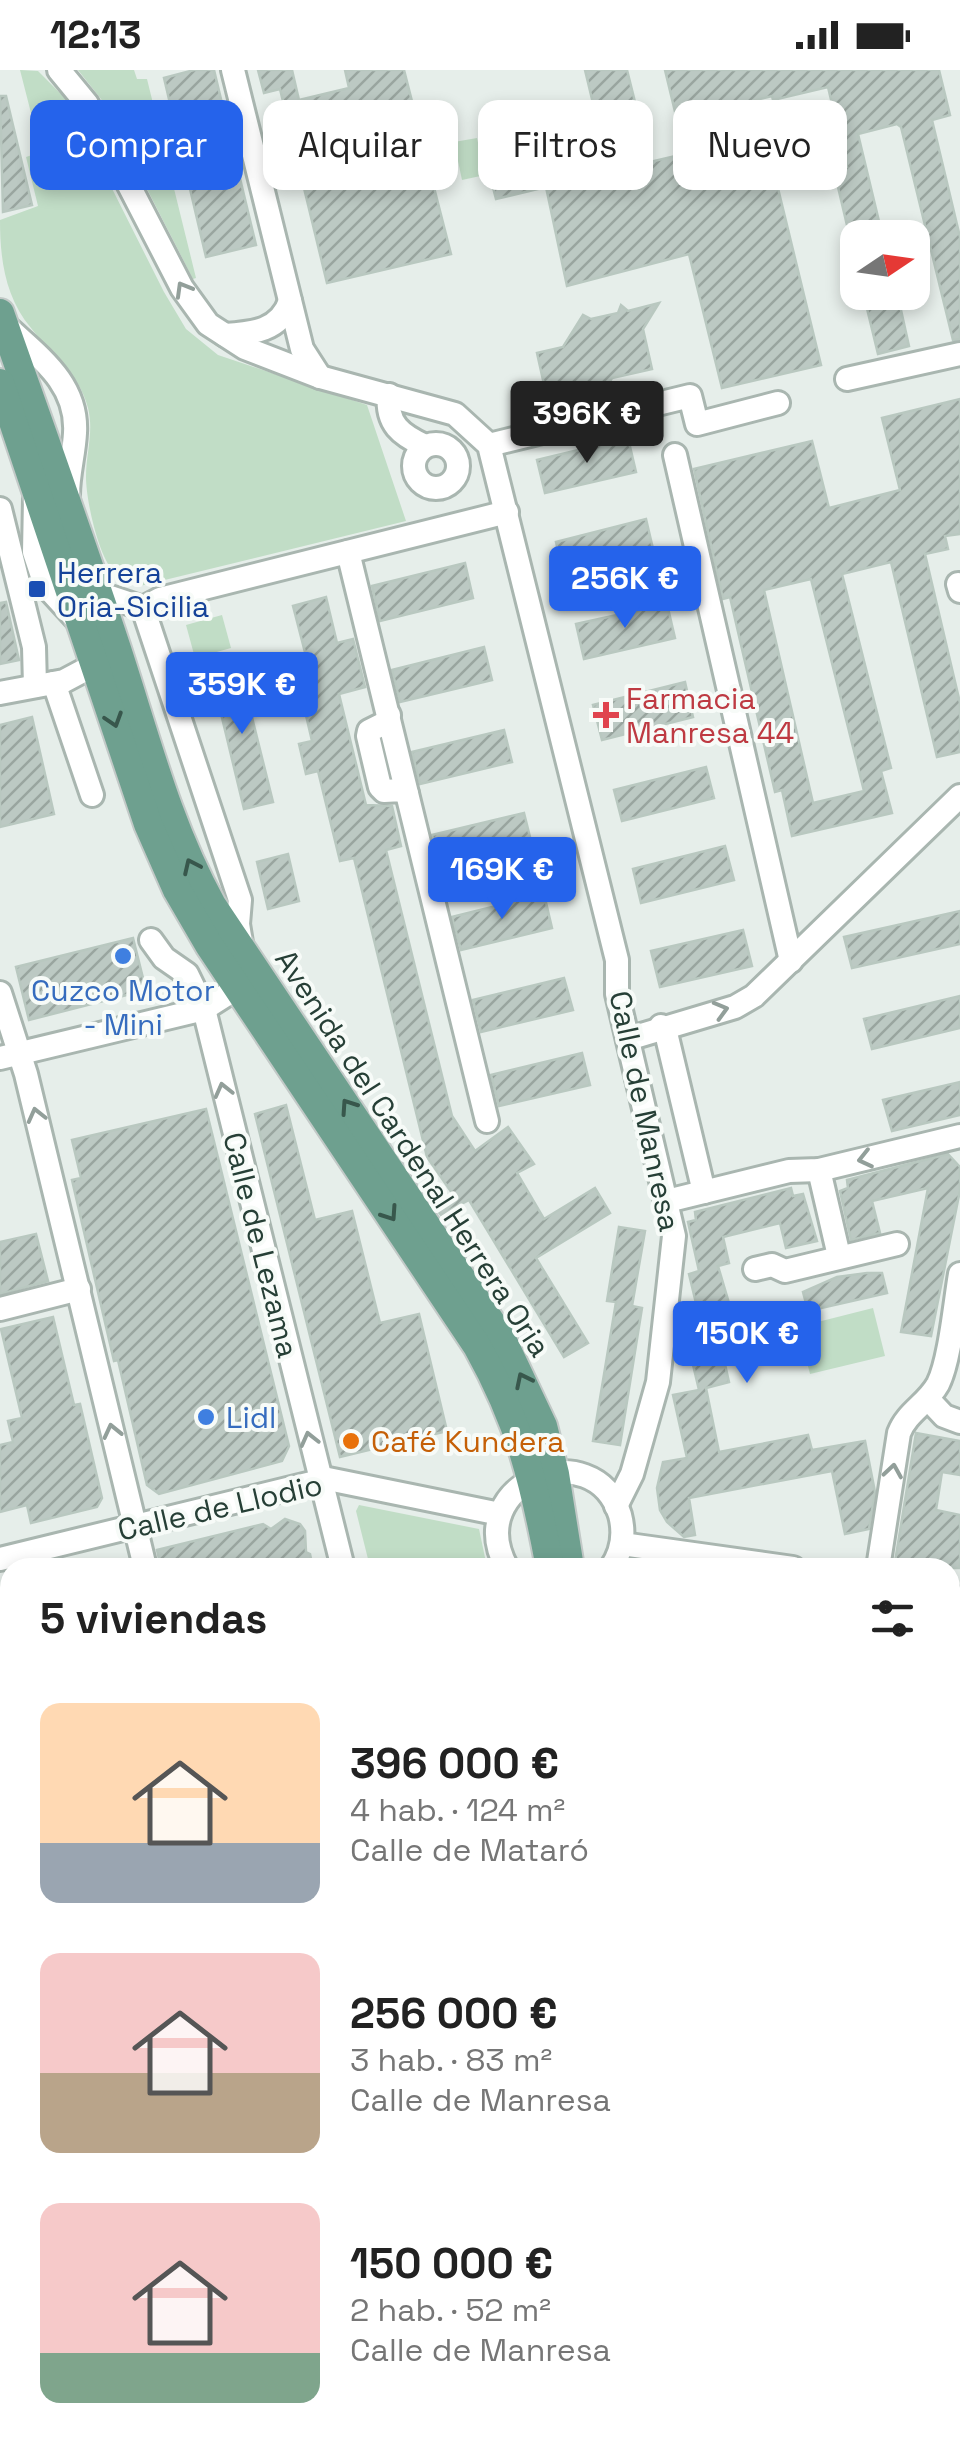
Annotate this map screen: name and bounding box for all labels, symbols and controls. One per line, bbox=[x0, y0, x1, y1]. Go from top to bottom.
text: 12:13 bbox=[50, 11, 141, 59]
chip: Comprar bbox=[30, 100, 243, 190]
chip: Alquilar bbox=[263, 100, 458, 190]
chip: Filtros bbox=[478, 100, 653, 190]
chip: Nuevo bbox=[673, 100, 847, 190]
north arrow bbox=[840, 220, 930, 310]
map controls bbox=[840, 220, 930, 310]
one-way arrow bbox=[176, 282, 195, 300]
pin: 396K € bbox=[506, 381, 668, 466]
text: 396K € bbox=[533, 393, 641, 433]
pin: 256K € bbox=[544, 546, 706, 631]
place label: Herrera Oria-Sicilia bbox=[57, 553, 209, 626]
text: 256K € bbox=[571, 558, 679, 598]
marker: Herrera Oria-Sicilia bbox=[26, 578, 48, 600]
pin: 359K € bbox=[161, 652, 323, 737]
text: 359K € bbox=[188, 664, 296, 704]
place label: Farmacia Manresa 44 bbox=[626, 679, 794, 752]
marker: Farmacia Manresa 44 bbox=[595, 704, 617, 726]
one-way arrow bbox=[102, 711, 123, 728]
pin: 169K € bbox=[421, 837, 583, 922]
text: 169K € bbox=[450, 849, 554, 889]
one-way arrow bbox=[184, 858, 204, 876]
street label: Avenida del Cardenal Herrera Oria bbox=[266, 942, 560, 1364]
marker: Cuzco Motor - Mini bbox=[112, 945, 134, 967]
place label: Cuzco Motor - Mini bbox=[31, 971, 215, 1044]
street label: Calle de Manresa bbox=[601, 987, 689, 1235]
one-way arrow bbox=[712, 1001, 729, 1022]
one-way arrow bbox=[214, 1082, 235, 1099]
one-way arrow bbox=[342, 1099, 360, 1118]
one-way arrow bbox=[27, 1107, 48, 1124]
street label: Calle de Lezama bbox=[214, 1128, 308, 1362]
one-way arrow bbox=[857, 1147, 874, 1168]
one-way arrow bbox=[377, 1203, 396, 1221]
pin: 150K € bbox=[666, 1301, 828, 1386]
text: 150K € bbox=[695, 1313, 799, 1353]
one-way arrow bbox=[515, 1372, 535, 1390]
place label: Lidl bbox=[226, 1398, 276, 1437]
marker: Lidl bbox=[195, 1406, 217, 1428]
one-way arrow bbox=[103, 1422, 124, 1439]
place label: Café Kundera bbox=[371, 1422, 564, 1461]
marker: Café Kundera bbox=[340, 1430, 362, 1452]
one-way arrow bbox=[300, 1431, 321, 1448]
one-way arrow bbox=[882, 1463, 903, 1480]
street label: Calle de Llodio bbox=[114, 1464, 326, 1550]
icon: filters bbox=[865, 1591, 920, 1646]
text: 5 viviendas bbox=[40, 1592, 267, 1645]
text: 396 000 € bbox=[350, 1737, 559, 1790]
icon: home bbox=[120, 1743, 240, 1863]
text: 4 hab. · 124 m² bbox=[350, 1790, 565, 1830]
text: Calle de Mataró bbox=[350, 1830, 589, 1870]
text: 256 000 € bbox=[350, 1987, 558, 2040]
icon: home bbox=[120, 1993, 240, 2113]
text: 3 hab. · 83 m² bbox=[350, 2040, 552, 2080]
text: Calle de Manresa bbox=[350, 2080, 611, 2120]
text: 150 000 € bbox=[350, 2237, 553, 2290]
icon: home bbox=[120, 2243, 240, 2363]
text: 2 hab. · 52 m² bbox=[350, 2290, 551, 2330]
text: Calle de Manresa bbox=[350, 2330, 611, 2370]

